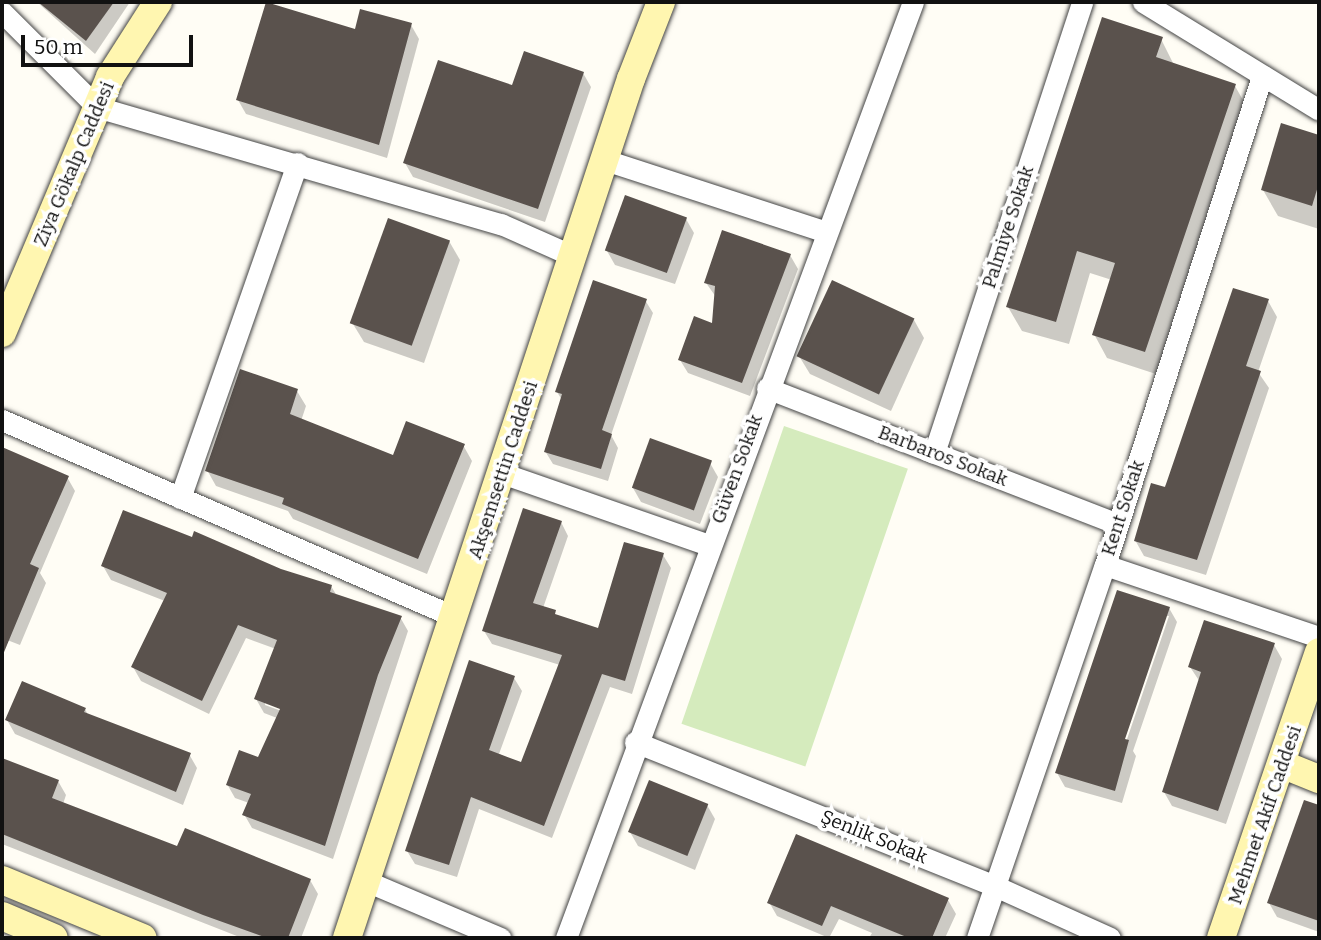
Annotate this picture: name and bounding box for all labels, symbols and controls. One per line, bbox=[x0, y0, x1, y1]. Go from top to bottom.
scale bar bbox=[24, 21, 196, 65]
text: 50 m bbox=[34, 34, 83, 60]
street label: Ziya Gökalp Caddesi bbox=[29, 78, 119, 250]
street label: Palmiye Sokak bbox=[977, 163, 1039, 291]
street label: Akşemsettin Caddesi bbox=[463, 378, 543, 562]
street label: Güven Sokak bbox=[707, 411, 767, 527]
street label: Barbaros Sokak bbox=[875, 421, 1011, 491]
street label: Kent Sokak bbox=[1097, 457, 1149, 559]
street label: Mehmet Akif Caddesi bbox=[1224, 723, 1306, 907]
street label: Şenlik Sokak bbox=[817, 805, 931, 869]

